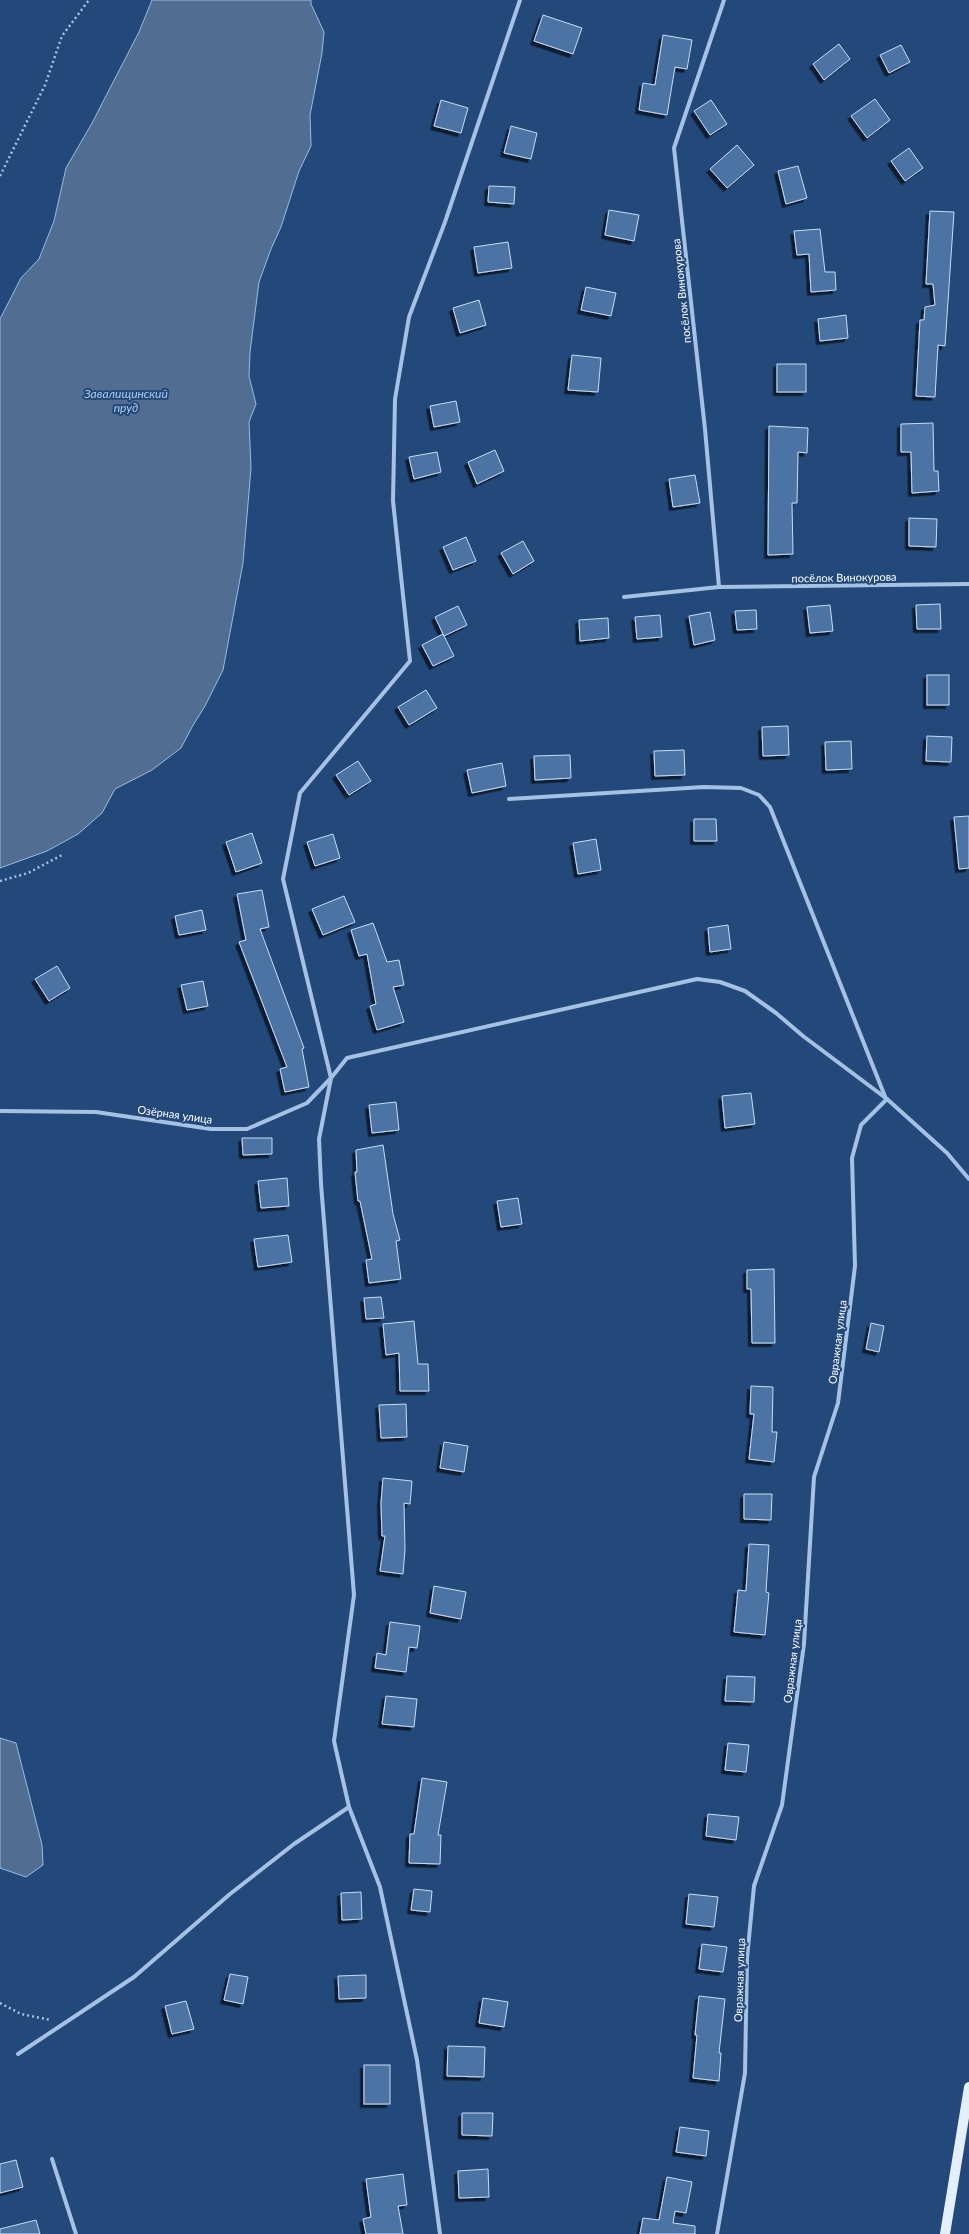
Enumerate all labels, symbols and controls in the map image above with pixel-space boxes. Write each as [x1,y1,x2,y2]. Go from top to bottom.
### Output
street label: посёлок Винокурова [669,238,693,344]
water label: Завалищинский пруд [83,386,168,415]
street label: посёлок Винокурова [791,570,897,584]
street label: Озёрная улица [137,1102,213,1126]
street label: Овражная улица [825,1299,849,1385]
street label: Овражная улица [780,1618,804,1704]
street label: Овражная улица [731,1938,747,2022]

